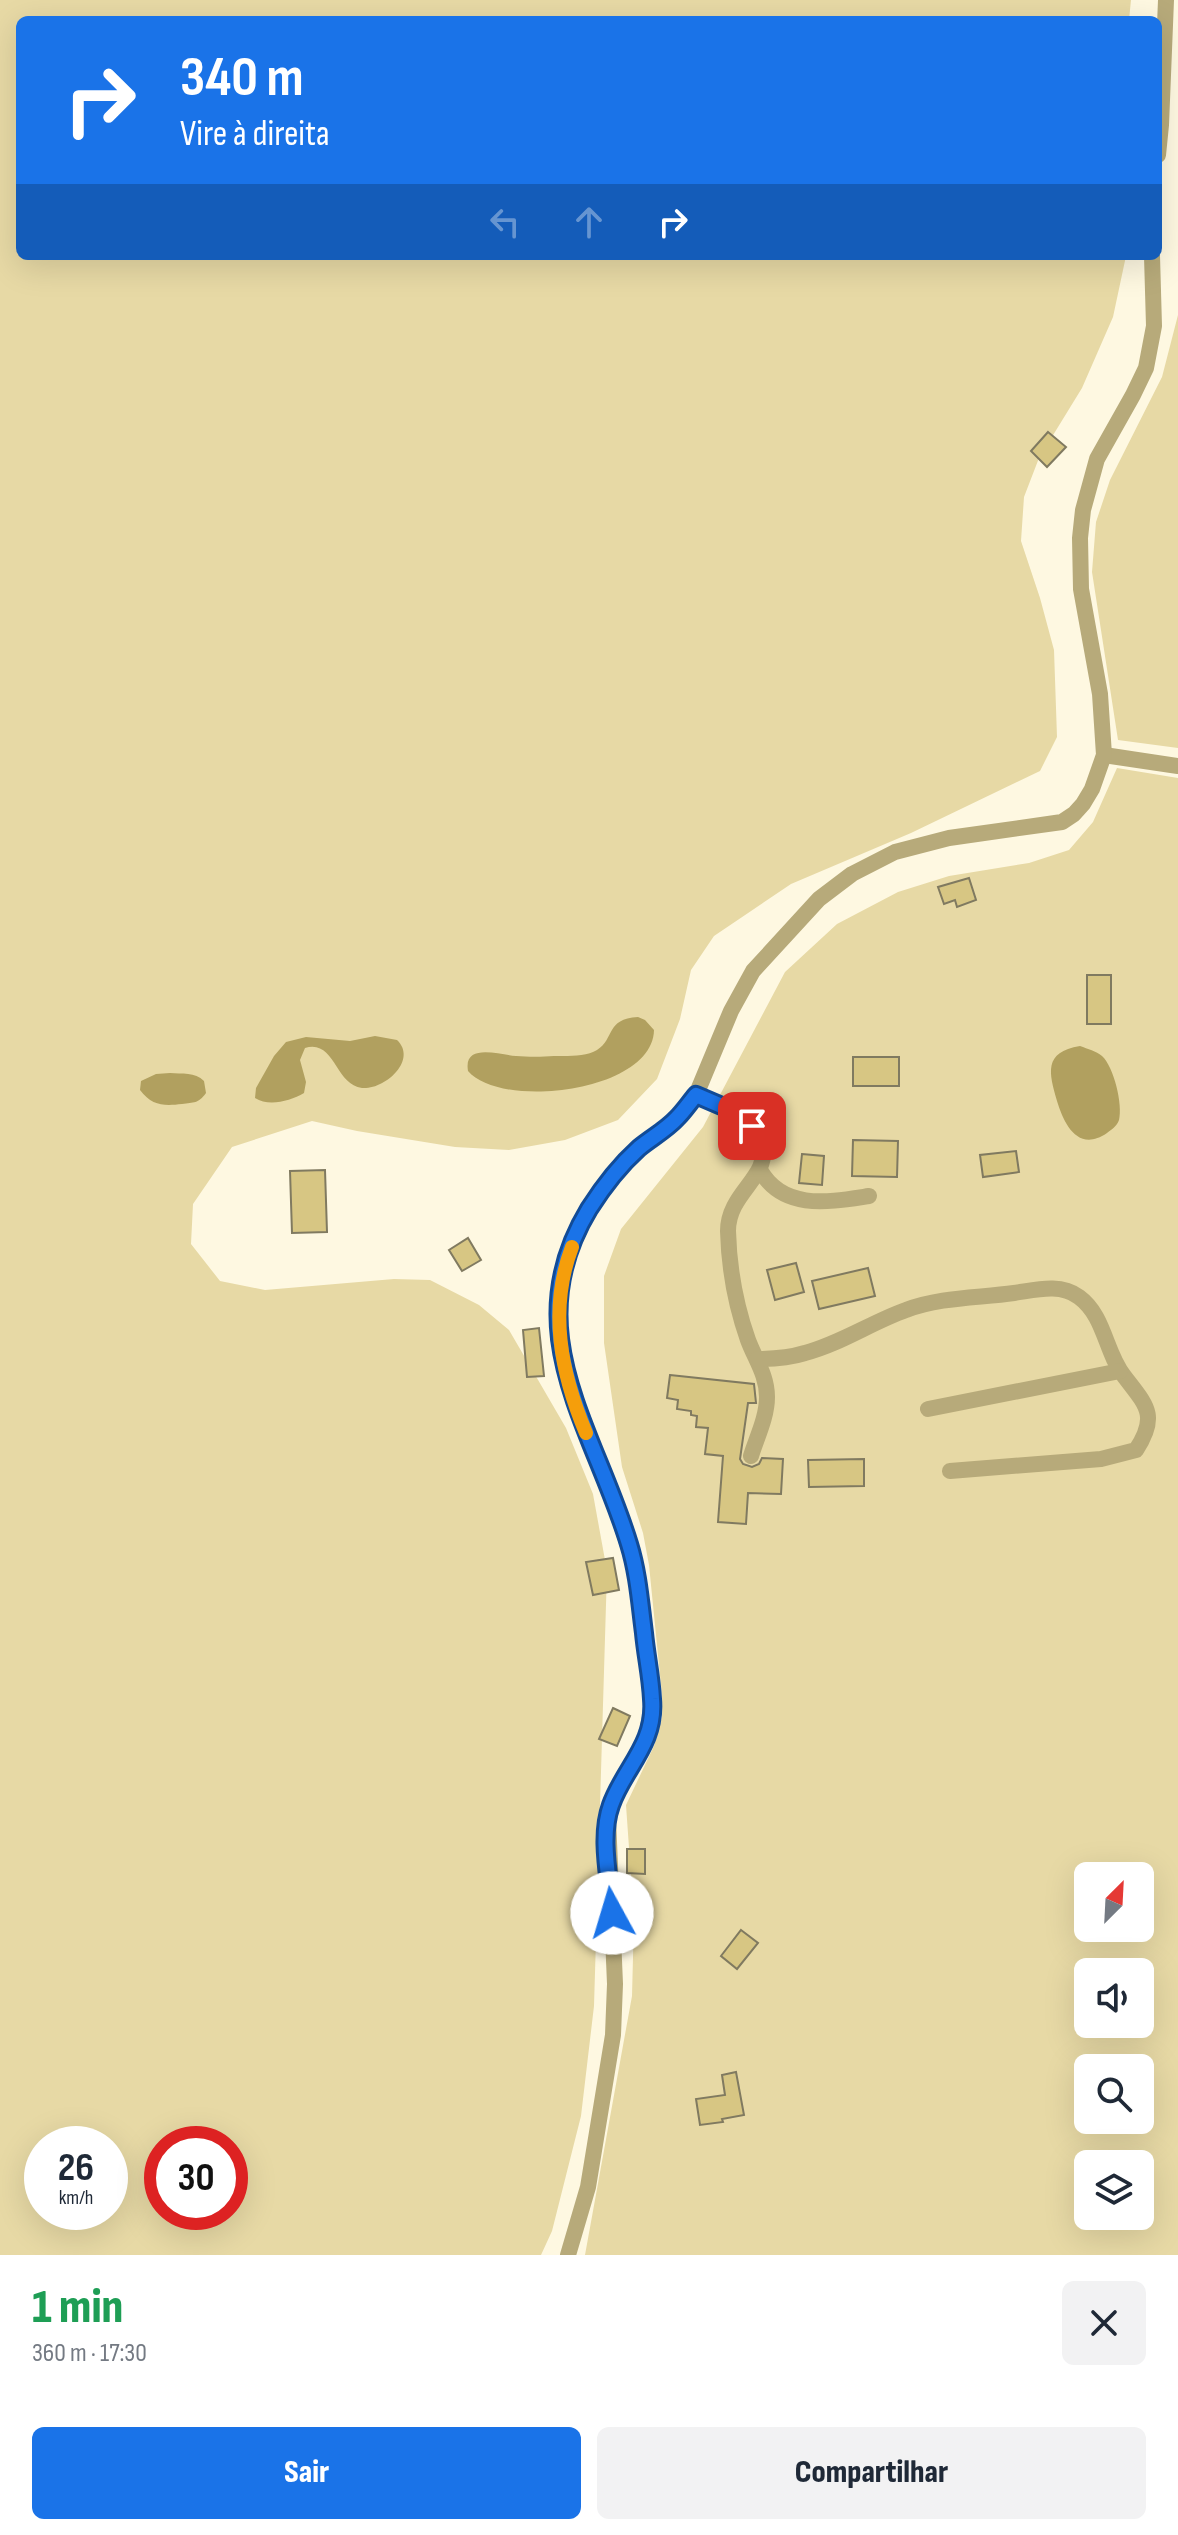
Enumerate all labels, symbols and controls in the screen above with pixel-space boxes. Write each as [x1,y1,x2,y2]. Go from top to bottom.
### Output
text: 340 m [180,45,304,112]
icon: right [48,48,152,152]
text: Vire à direita [180,113,330,156]
icon: left [483,200,527,244]
icon: ahead [567,200,611,244]
icon: right [651,200,695,244]
pin [718,1092,786,1160]
icon: arrive [730,1104,774,1148]
north arrow [1074,1862,1154,1942]
map controls [1074,1862,1154,2230]
position arrow [570,1871,654,1955]
button: sound [1074,1958,1154,2038]
button: search [1074,2054,1154,2134]
speed limit sign: 30 [144,2126,248,2230]
text: 26 [58,2144,94,2192]
button: layers [1074,2150,1154,2230]
text: km/h [59,2186,93,2210]
text: 1 min [32,2279,123,2336]
button: close [1062,2281,1146,2365]
text: 360 m · 17:30 [32,2338,147,2369]
button: Sair [32,2427,581,2519]
button: Compartilhar [597,2427,1146,2519]

